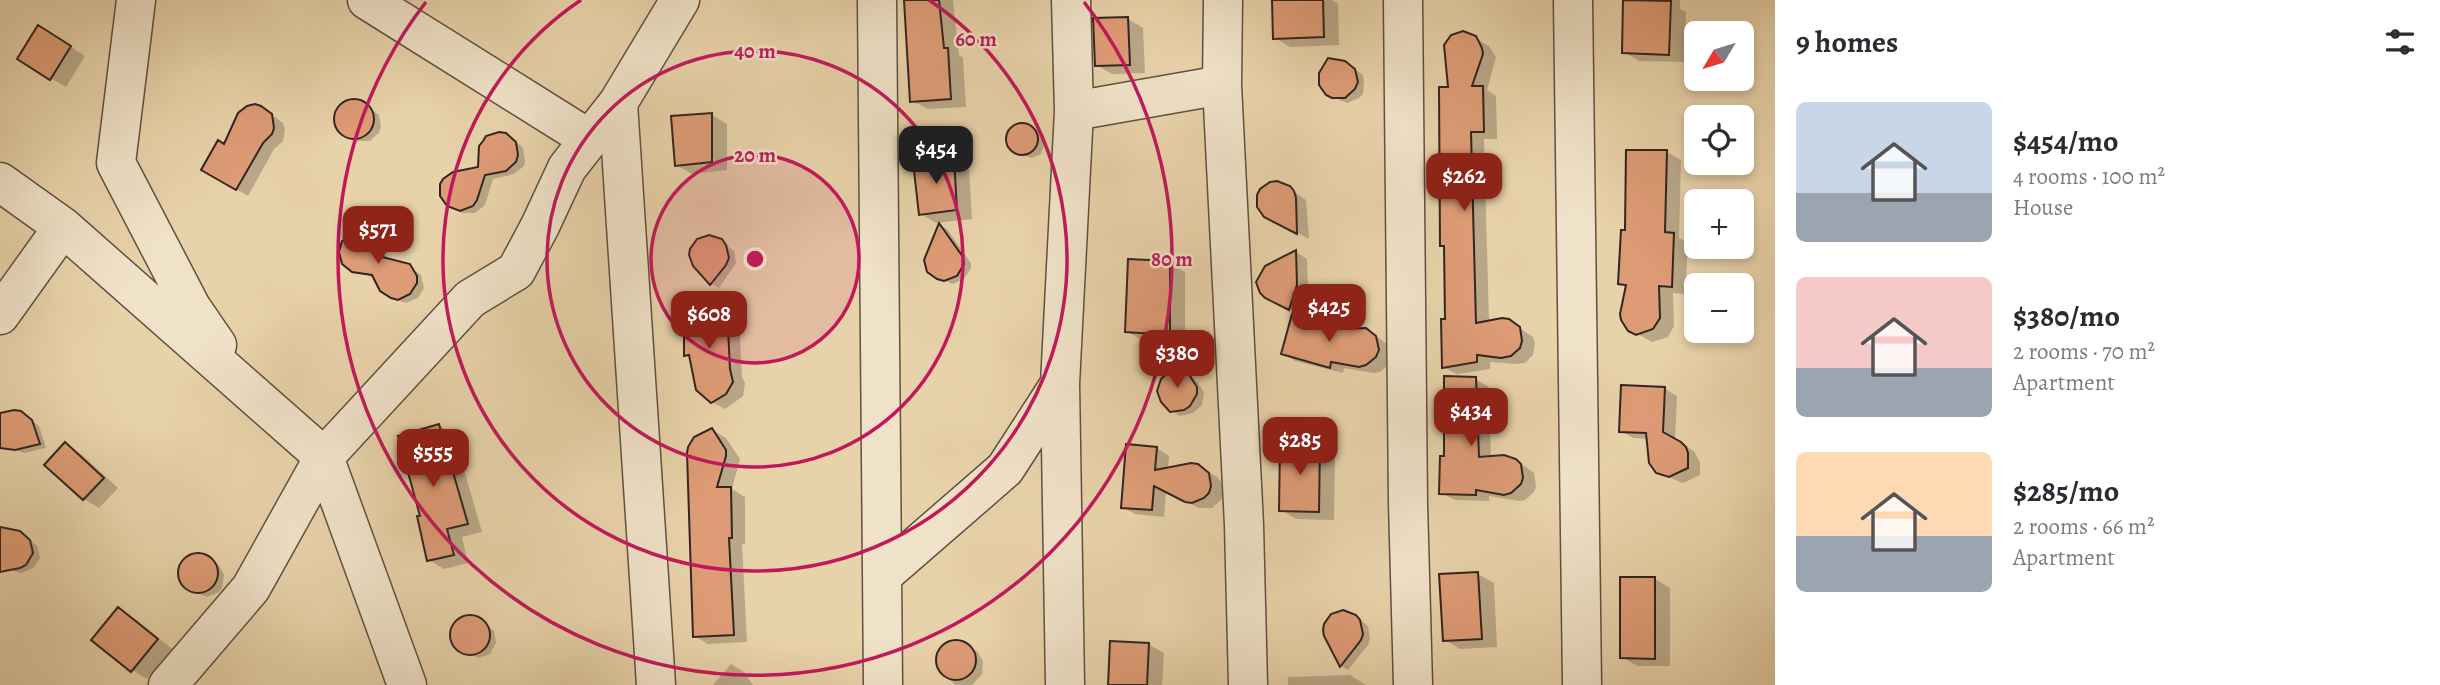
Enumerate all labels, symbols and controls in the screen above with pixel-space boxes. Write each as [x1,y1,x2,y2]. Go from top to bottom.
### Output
north arrow [1684,21,1754,91]
map controls [1684,21,1754,343]
text: 9 homes [1796,22,1898,62]
icon: filters [2381,23,2419,61]
text: 60 m [955,25,997,53]
text: 40 m [734,37,776,65]
button: locate [1684,105,1754,175]
text: $454/mo [2013,121,2118,161]
pin: $454 [895,127,977,186]
icon: home [1852,130,1936,214]
text: $454 [915,133,957,164]
text: 20 m [734,141,776,169]
pin: $262 [1423,154,1505,213]
text: $262 [1442,160,1486,191]
text: 4 rooms · 100 m² [2013,161,2165,192]
button: + [1684,189,1754,259]
text: House [2013,192,2073,223]
pin: $571 [337,206,419,266]
text: $571 [359,213,397,244]
text: 80 m [1151,245,1193,273]
centre of rings [743,247,767,271]
button: − [1684,273,1754,343]
pin: $425 [1288,284,1370,344]
text: $425 [1308,291,1350,322]
pin: $608 [668,292,750,351]
text: $380/mo [2013,296,2120,336]
text: $608 [687,298,731,329]
icon: home [1852,305,1936,389]
pin: $380 [1136,330,1218,390]
text: 2 rooms · 70 m² [2013,336,2155,367]
text: $380 [1155,337,1199,368]
text: Apartment [2013,367,2115,398]
pin: $434 [1430,388,1512,448]
text: $434 [1450,395,1492,426]
pin: $285 [1259,418,1341,477]
text: $285 [1279,424,1321,455]
pin: $555 [392,430,474,489]
text: $555 [413,436,453,467]
text: $285/mo [2013,471,2119,511]
icon: home [1852,480,1936,564]
text: 2 rooms · 66 m² [2013,511,2155,542]
text: Apartment [2013,542,2115,573]

